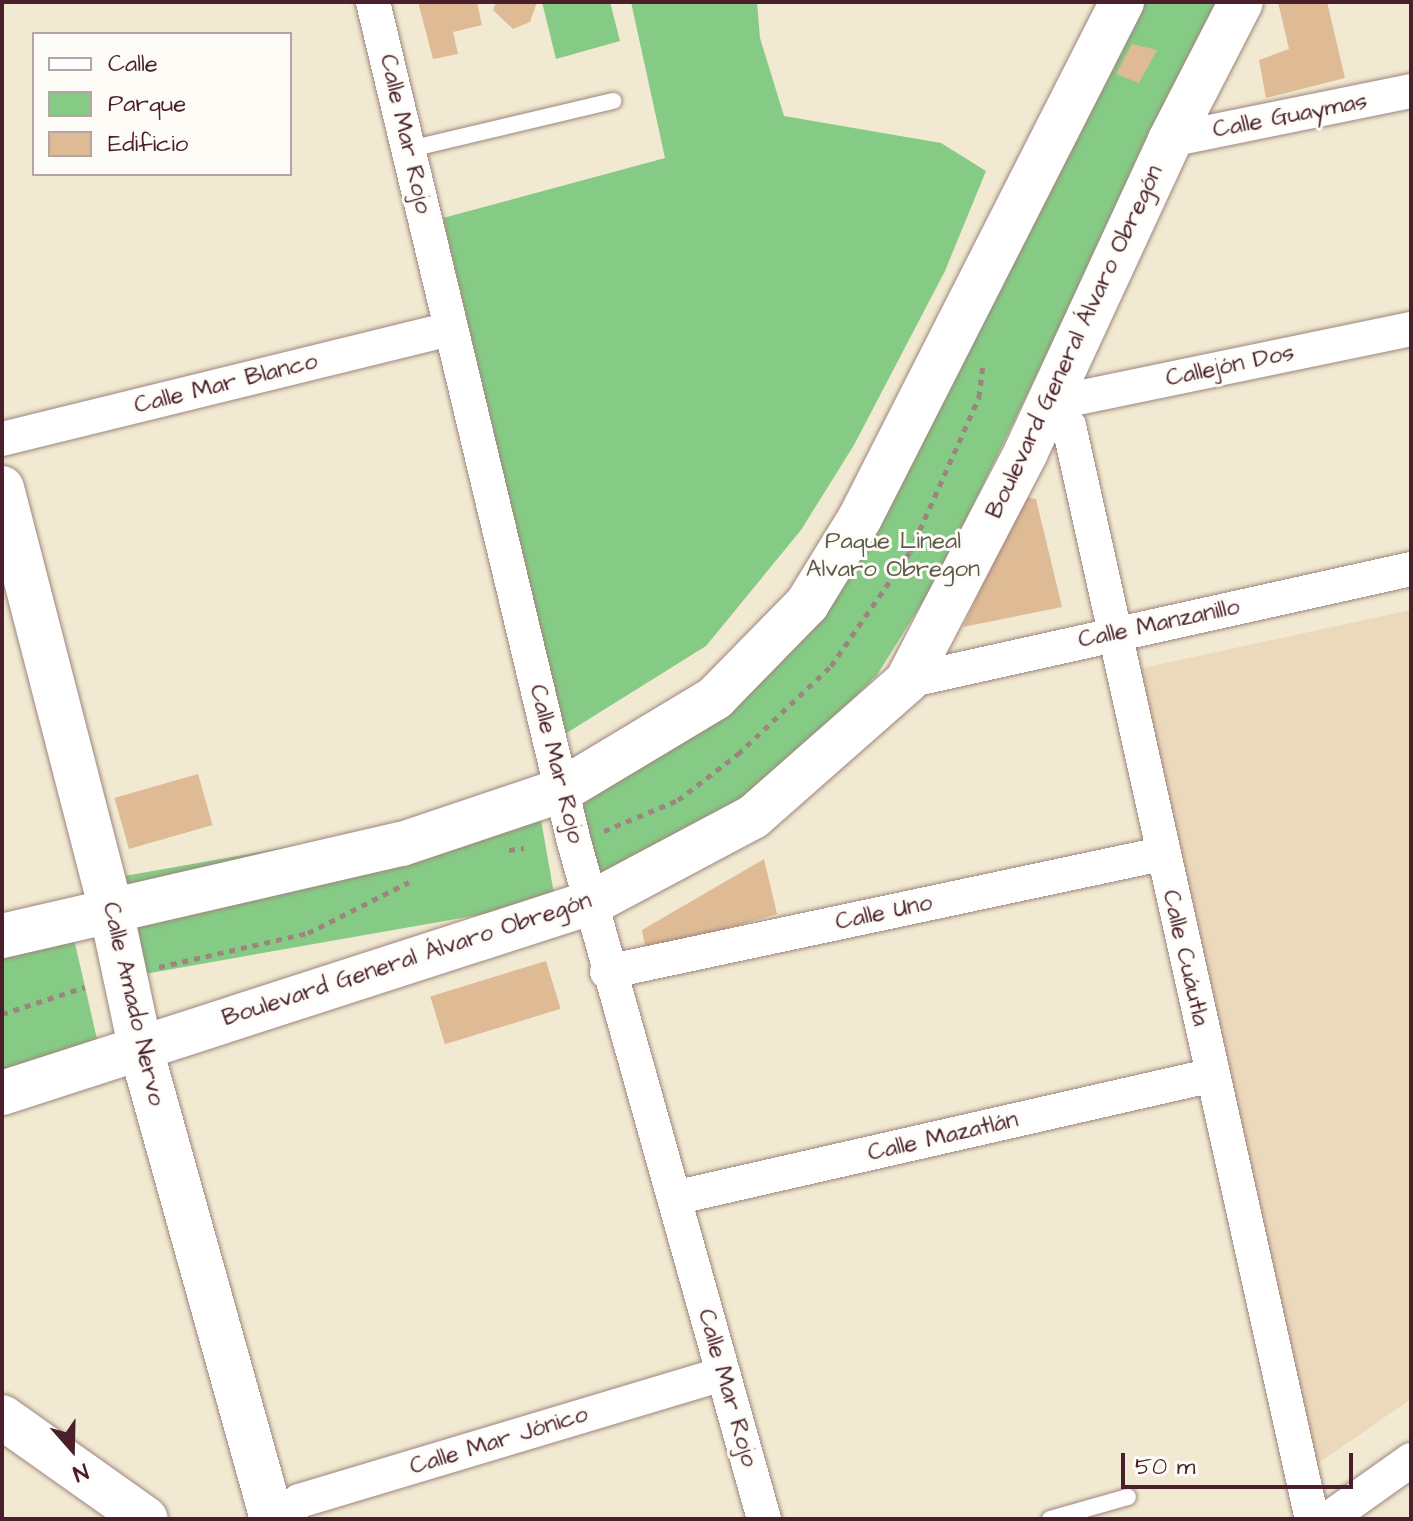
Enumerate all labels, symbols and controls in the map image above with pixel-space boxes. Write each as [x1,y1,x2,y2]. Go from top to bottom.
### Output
legend [32,32,292,176]
text: Calle [108,47,158,81]
street label: Calle Mar Rojo [373,52,437,216]
text: Parque [108,87,186,121]
street label: Calle Guaymas [1210,87,1370,145]
text: Edificio [108,127,188,161]
street label: Boulevard General Álvaro Obregón [980,161,1170,523]
street label: Callejón Dos [1163,338,1297,394]
street label: Calle Mar Blanco [131,347,321,421]
park label: Paque Lineal Alvaro Obregon [806,528,980,584]
street label: Calle Manzanillo [1076,593,1242,655]
street label: Calle Mar Rojo [522,682,590,846]
street label: Boulevard General Álvaro Obregón [219,887,595,1033]
street label: Calle Cuáutla [1155,887,1215,1029]
street label: Calle Uno [833,889,935,937]
street label: Calle Amado Nervo [96,899,170,1109]
street label: Calle Mazatlán [865,1106,1021,1168]
street label: Calle Mar Rojo [691,1306,763,1470]
street label: Calle Mar Jónico [406,1400,592,1482]
north arrow [32,1409,112,1489]
scale bar [1125,1437,1357,1487]
text: 50 m [1135,1450,1195,1484]
text: N [69,1455,92,1489]

